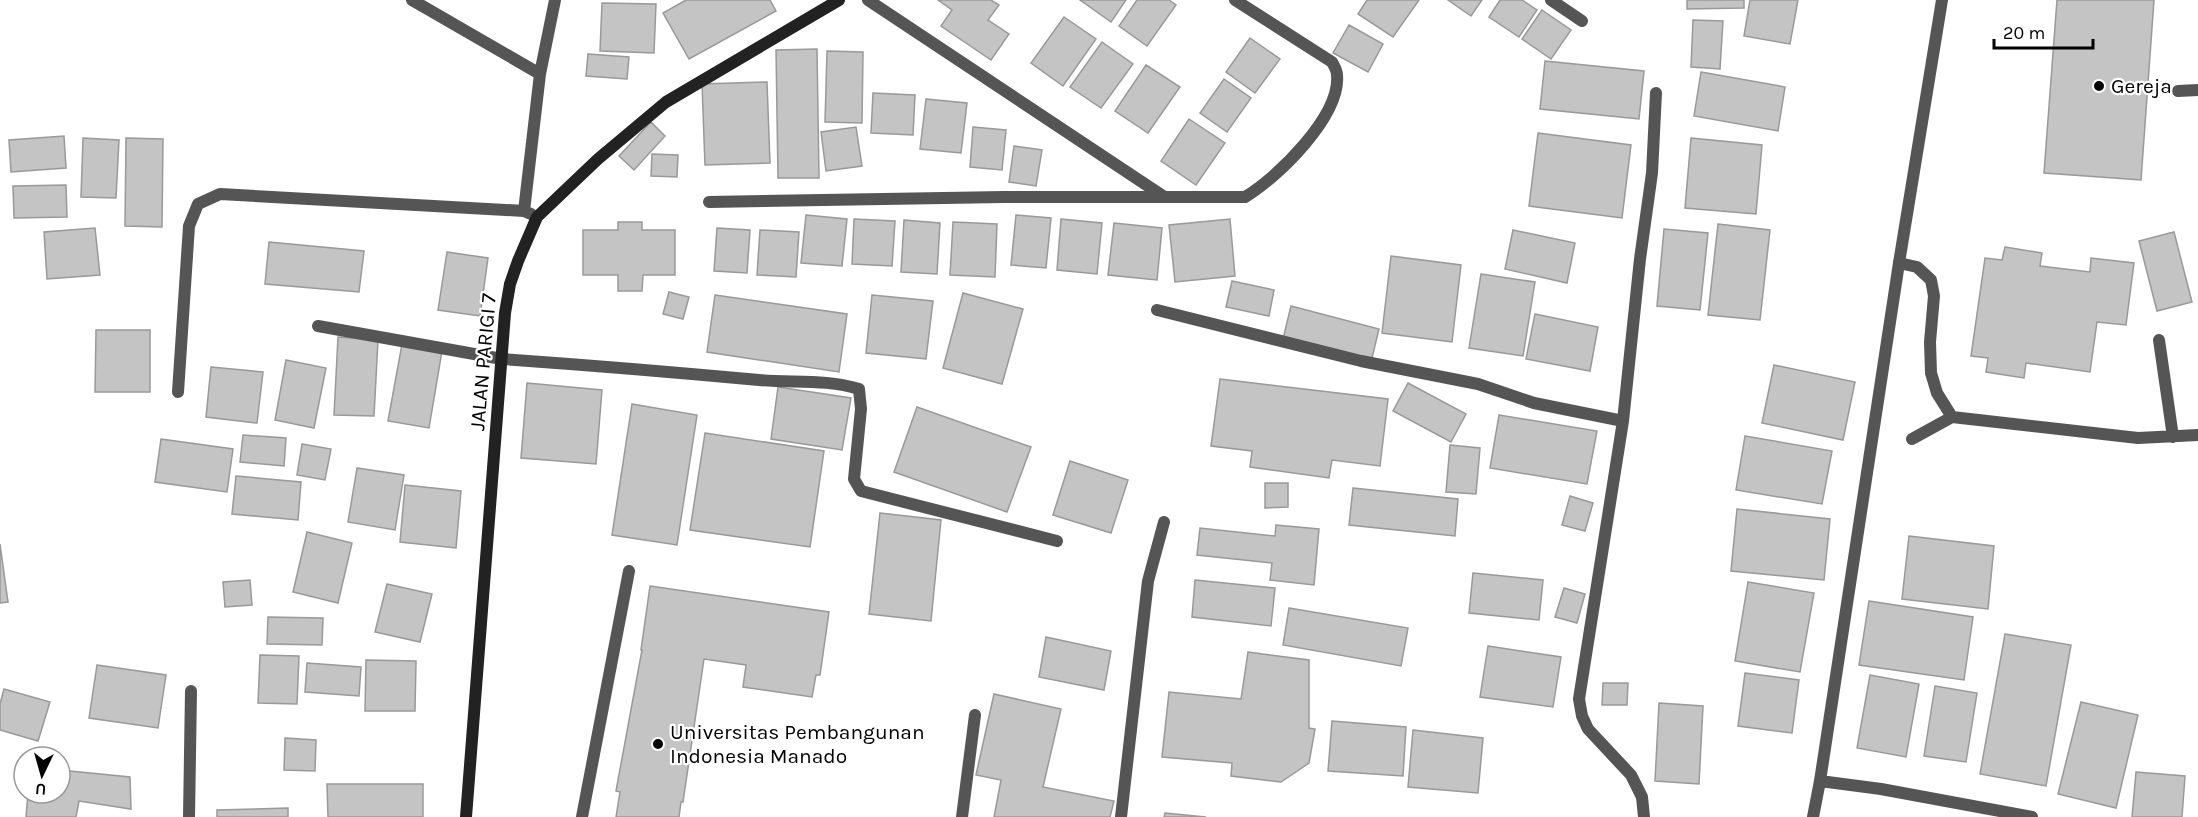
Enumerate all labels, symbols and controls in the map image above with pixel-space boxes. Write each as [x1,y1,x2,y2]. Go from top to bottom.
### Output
scale bar [1994,12,2093,50]
text: 20 m [2003,22,2045,44]
place label: Gereja [2111,74,2172,98]
marker: Gereja [2092,79,2106,93]
street label: JALAN PARIGI 7 [465,292,501,432]
place label: Universitas Pembangunan Indonesia Manado [670,720,925,768]
marker: Universitas Pembangunan Indonesia Manado [651,737,665,751]
north arrow [12,745,72,805]
text: U [34,779,47,799]

